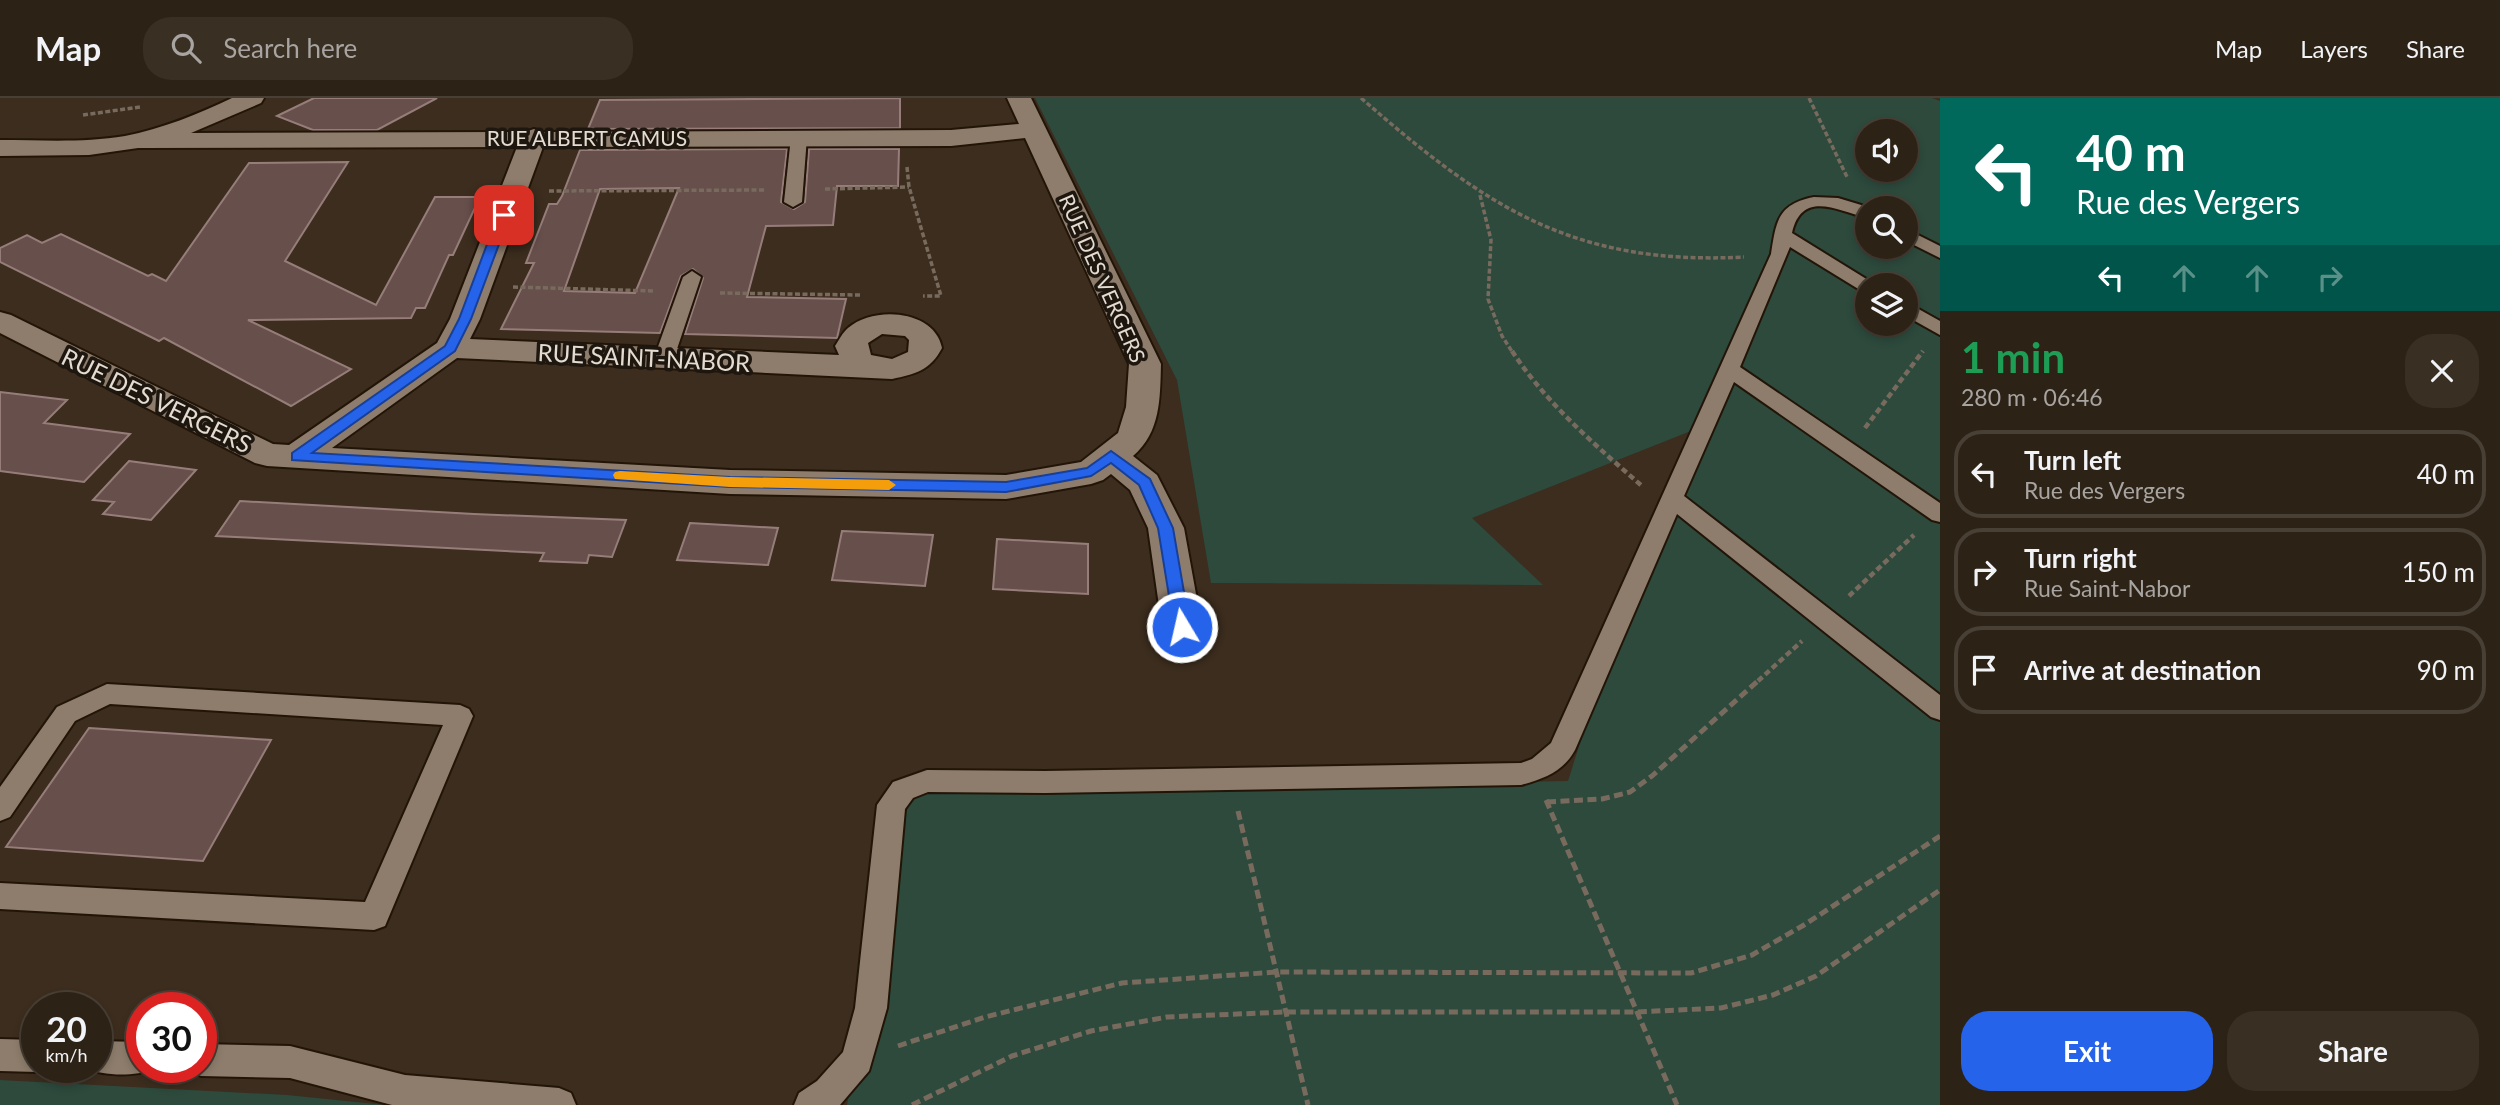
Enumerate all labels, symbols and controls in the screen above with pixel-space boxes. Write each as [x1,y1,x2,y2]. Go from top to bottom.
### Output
search box [143,17,633,80]
text: Map [35,28,101,68]
icon: search [167,29,205,67]
text: Search here [223,32,357,64]
text: Map [2215,34,2262,63]
text: Layers [2300,34,2368,63]
text: Share [2406,34,2465,63]
map controls [1855,119,1918,336]
button: sound [1855,119,1918,182]
text: 40 m [2076,123,2186,181]
street label: RUE ALBERT CAMUS [487,125,687,150]
icon: left [1961,126,2052,217]
text: Rue des Vergers [2076,182,2300,221]
pin [474,185,534,245]
street label: RUE DES VERGERS [1055,190,1151,366]
icon: arrive [485,196,523,234]
button: search [1855,196,1918,259]
icon: left [2092,259,2130,297]
icon: ahead [2165,259,2203,297]
icon: ahead [2238,259,2276,297]
icon: right [2311,259,2349,297]
button: layers [1855,273,1918,336]
text: 1 min [1961,332,2065,382]
button: close [2405,334,2479,408]
street label: RUE SAINT-NABOR [537,337,751,377]
street label: RUE DES VERGERS [57,342,257,458]
text: 280 m · 06:46 [1961,383,2103,411]
text: Turn left [2024,444,2121,476]
icon: left [1965,455,2003,493]
text: 40 m [2417,458,2475,490]
text: Rue des Vergers [2024,476,2185,504]
text: Turn right [2024,542,2137,574]
icon: right [1965,553,2003,591]
text: 150 m [2402,556,2475,588]
text: Rue Saint-Nabor [2024,574,2190,602]
position arrow [1145,590,1219,664]
icon: arrive [1965,651,2003,689]
text: Arrive at destination [2024,654,2261,686]
text: 90 m [2417,654,2475,686]
speed limit sign: 30 [126,992,217,1083]
text: 20 [46,1007,87,1049]
button: Exit [1961,1011,2213,1091]
button: Share [2227,1011,2479,1091]
text: km/h [45,1044,88,1066]

